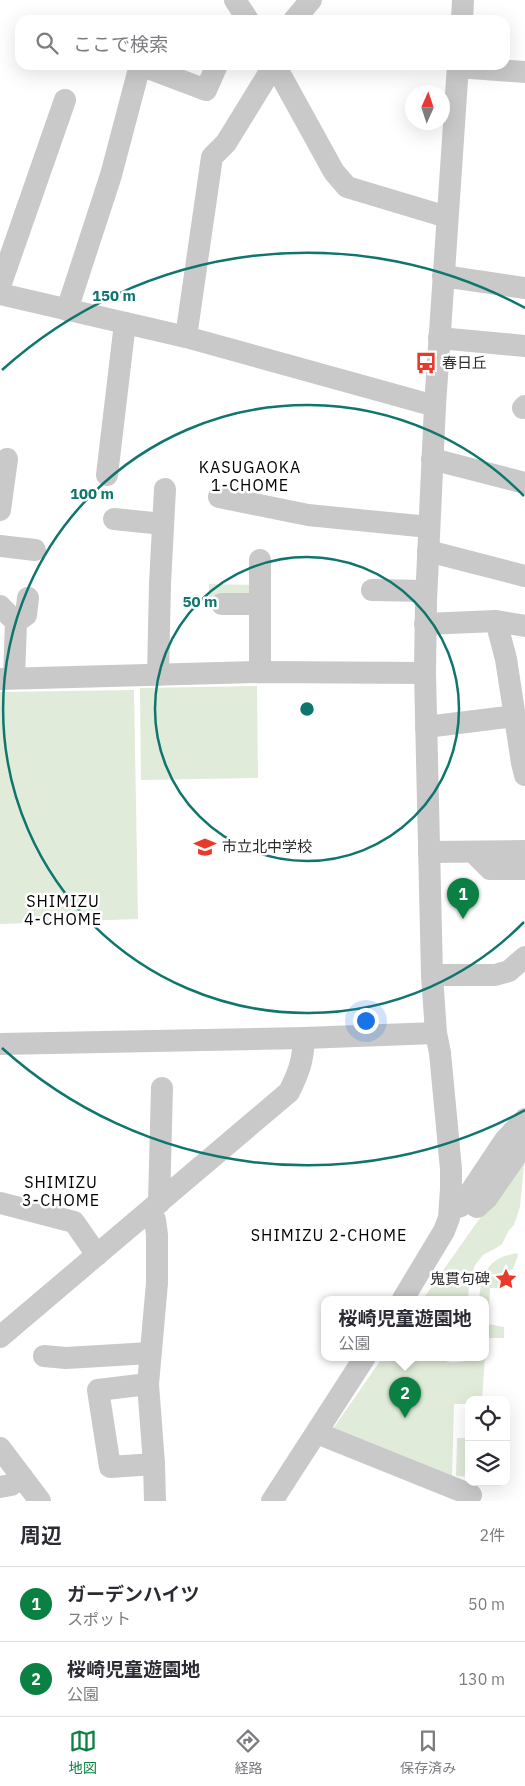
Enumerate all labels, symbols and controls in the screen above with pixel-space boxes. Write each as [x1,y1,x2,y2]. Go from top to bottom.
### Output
search box [15,15,510,70]
icon: search [33,29,61,57]
text: ここで検索 [73,32,168,56]
north arrow [405,85,450,130]
text: 150 m [92,286,136,305]
bus stop icon: 春日丘 [413,350,439,376]
place label: 春日丘 [442,353,487,372]
district label: KASUGAOKA 1-CHOME [199,457,301,495]
text: 100 m [70,484,114,503]
text: 50 m [183,592,217,611]
centre of rings [298,700,316,718]
school or university icon: 市立北中学校 [192,834,218,860]
place label: 市立北中学校 [222,837,312,856]
pin: 1 [447,878,479,919]
district label: SHIMIZU 4-CHOME [24,891,102,929]
your location [353,1008,379,1034]
district label: SHIMIZU 3-CHOME [22,1172,100,1210]
district label: SHIMIZU 2-CHOME [251,1225,407,1245]
place icon: 鬼貫句碑 [493,1266,519,1292]
place label: 鬼貫句碑 [430,1269,490,1288]
popup [321,1296,489,1361]
text: 桜崎児童遊園地 [338,1306,472,1330]
text: 公園 [338,1333,371,1353]
pin: 2 [389,1377,421,1418]
map controls [465,1396,510,1486]
button: locate [465,1396,510,1441]
button: layers [465,1441,510,1486]
text: 周辺 [20,1521,62,1549]
text: 2件 [479,1525,505,1545]
text: ガーデンハイツ [67,1582,200,1606]
text: 1 [31,1594,41,1614]
text: 50 m [468,1594,505,1614]
text: スポット [67,1609,131,1629]
text: 桜崎児童遊園地 [67,1657,200,1681]
text: 2 [31,1669,41,1689]
text: 130 m [458,1669,505,1689]
text: 公園 [67,1684,99,1704]
tab: 地図 [69,1727,97,1777]
tab: 経路 [234,1727,262,1777]
tab: 保存済み [400,1727,456,1777]

